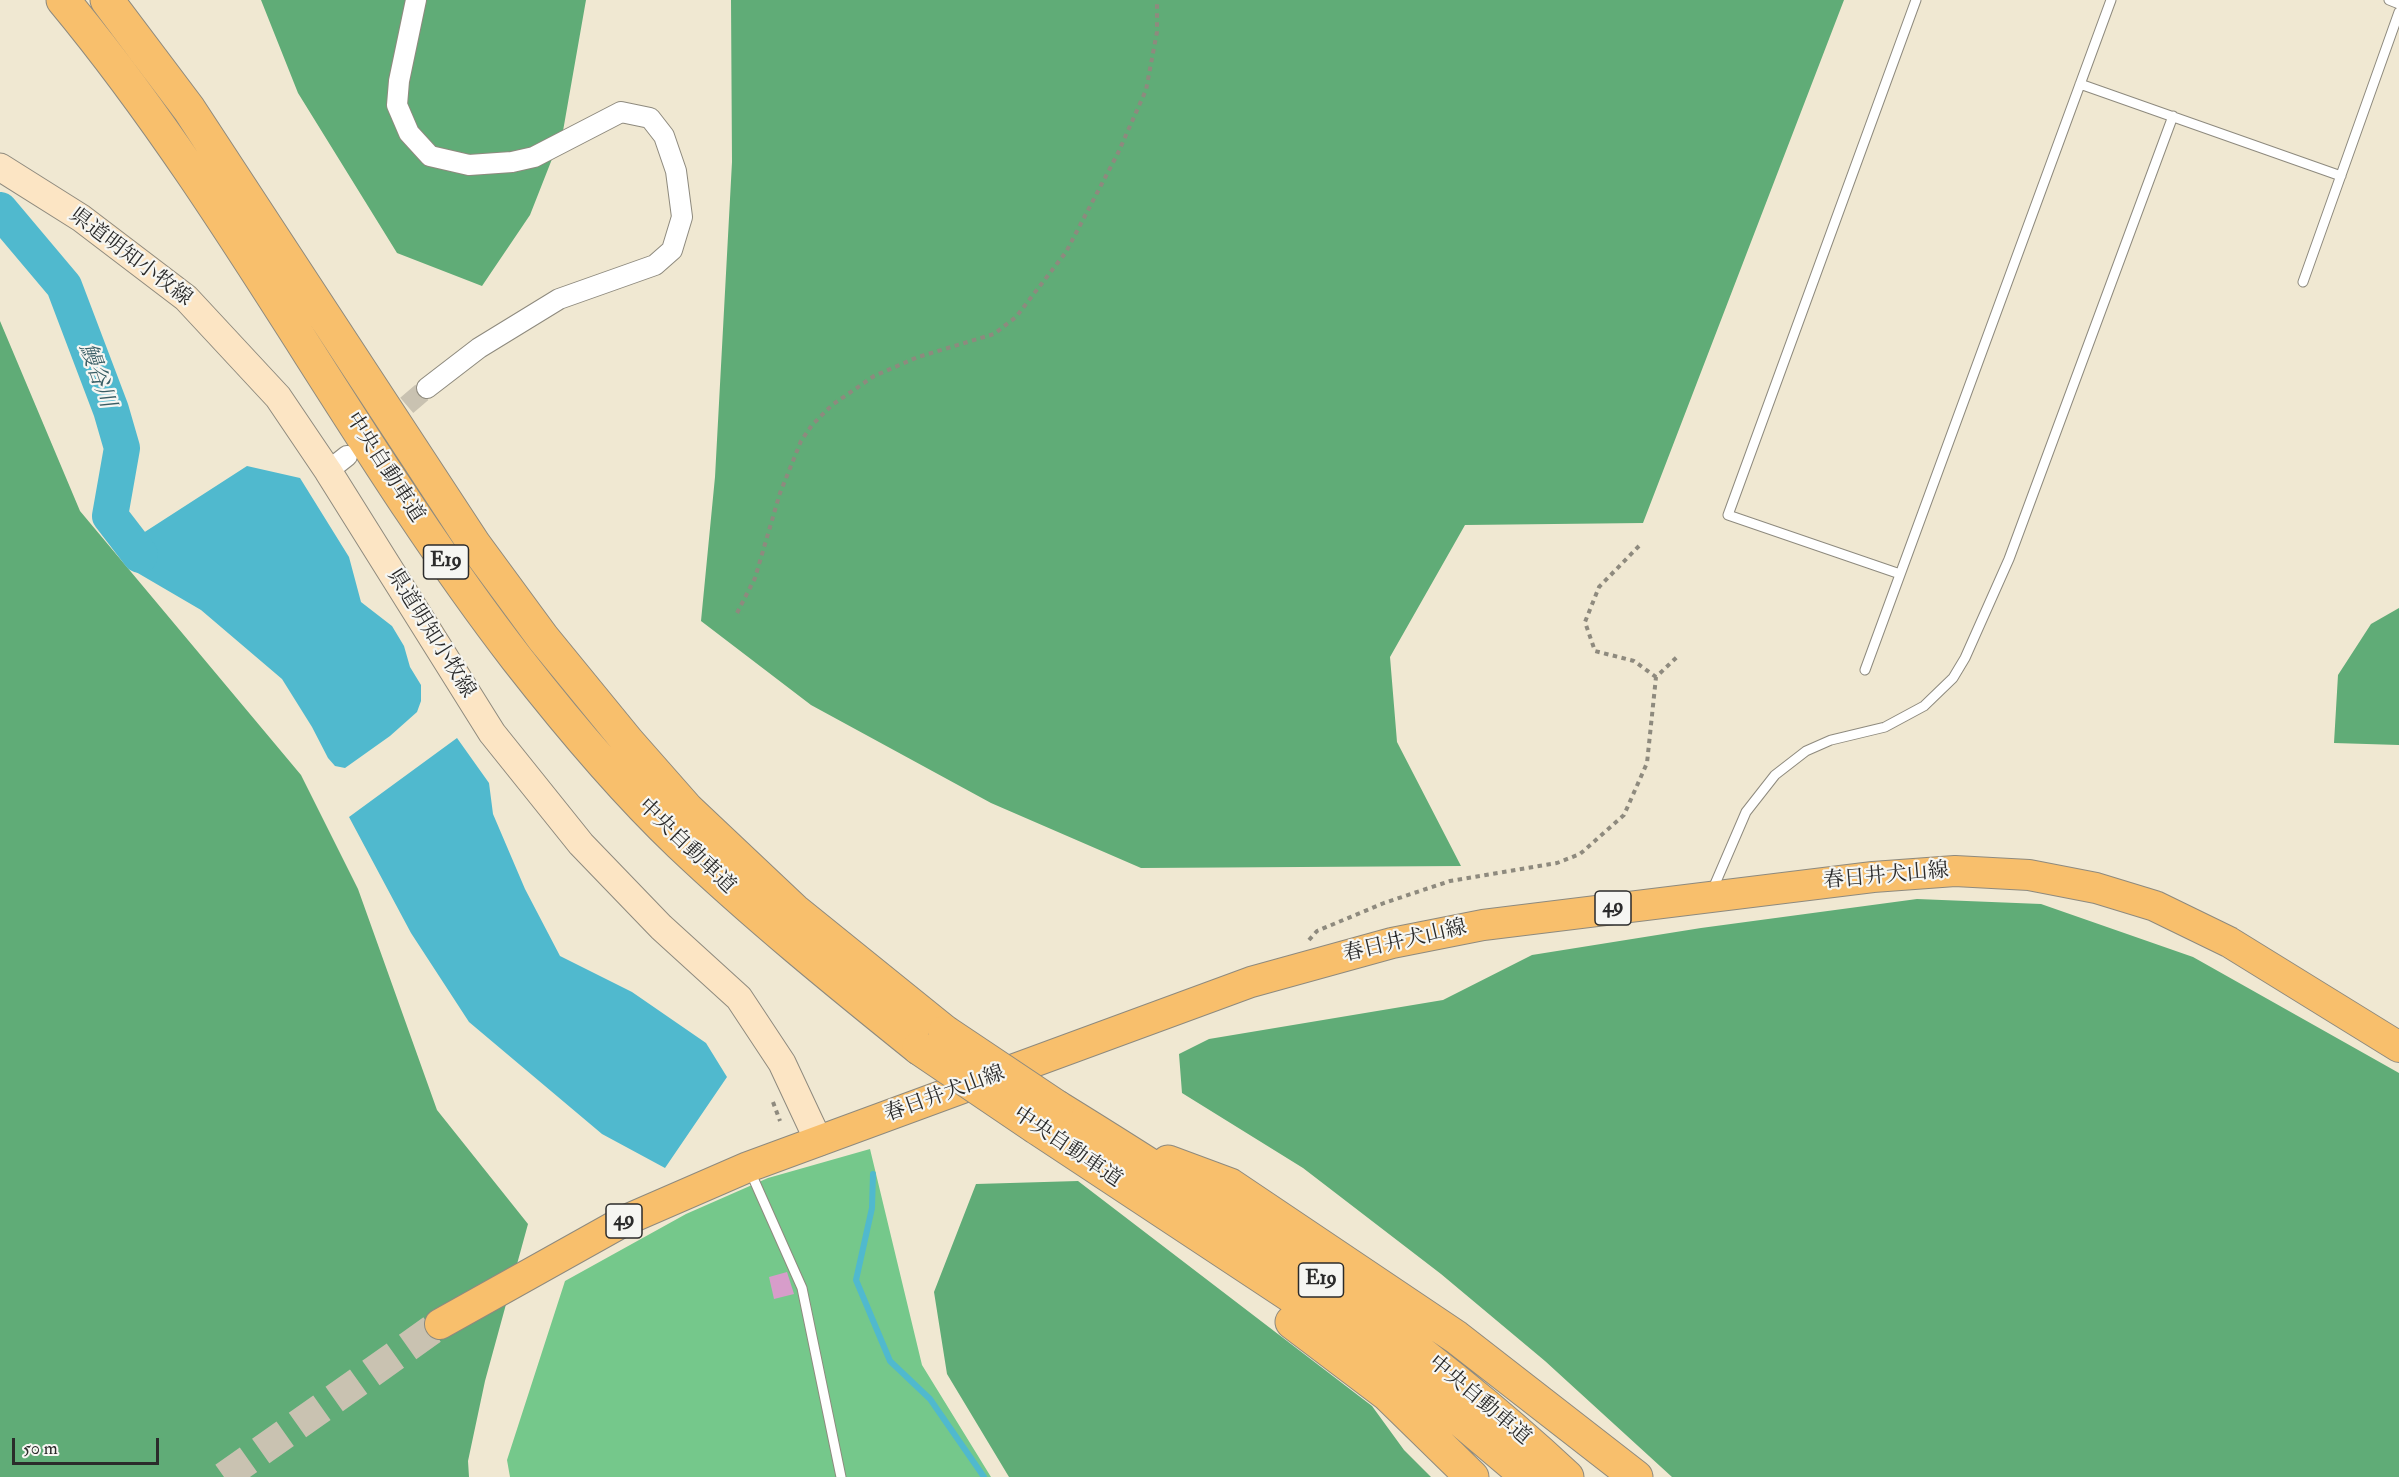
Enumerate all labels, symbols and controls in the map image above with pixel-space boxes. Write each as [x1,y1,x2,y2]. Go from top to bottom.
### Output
street label: 県道明知小牧線 [64,204,196,312]
water label: 鰻谷川 [72,340,120,412]
street label: 中央自動車道 [339,408,429,528]
road number: E19 [424,545,468,579]
street label: 県道明知小牧線 [380,565,480,703]
street label: 中央自動車道 [632,794,740,900]
street label: 春日井犬山線 [1822,859,1950,895]
road number: 49 [1595,891,1631,925]
street label: 春日井犬山線 [1341,916,1469,968]
street label: 春日井犬山線 [881,1062,1009,1128]
street label: 中央自動車道 [1008,1102,1126,1194]
road number: 49 [606,1204,642,1238]
road number: E19 [1298,1263,1344,1297]
street label: 中央自動車道 [1423,1351,1535,1451]
scale bar [15,1426,162,1464]
text: 50 m [23,1437,58,1460]

